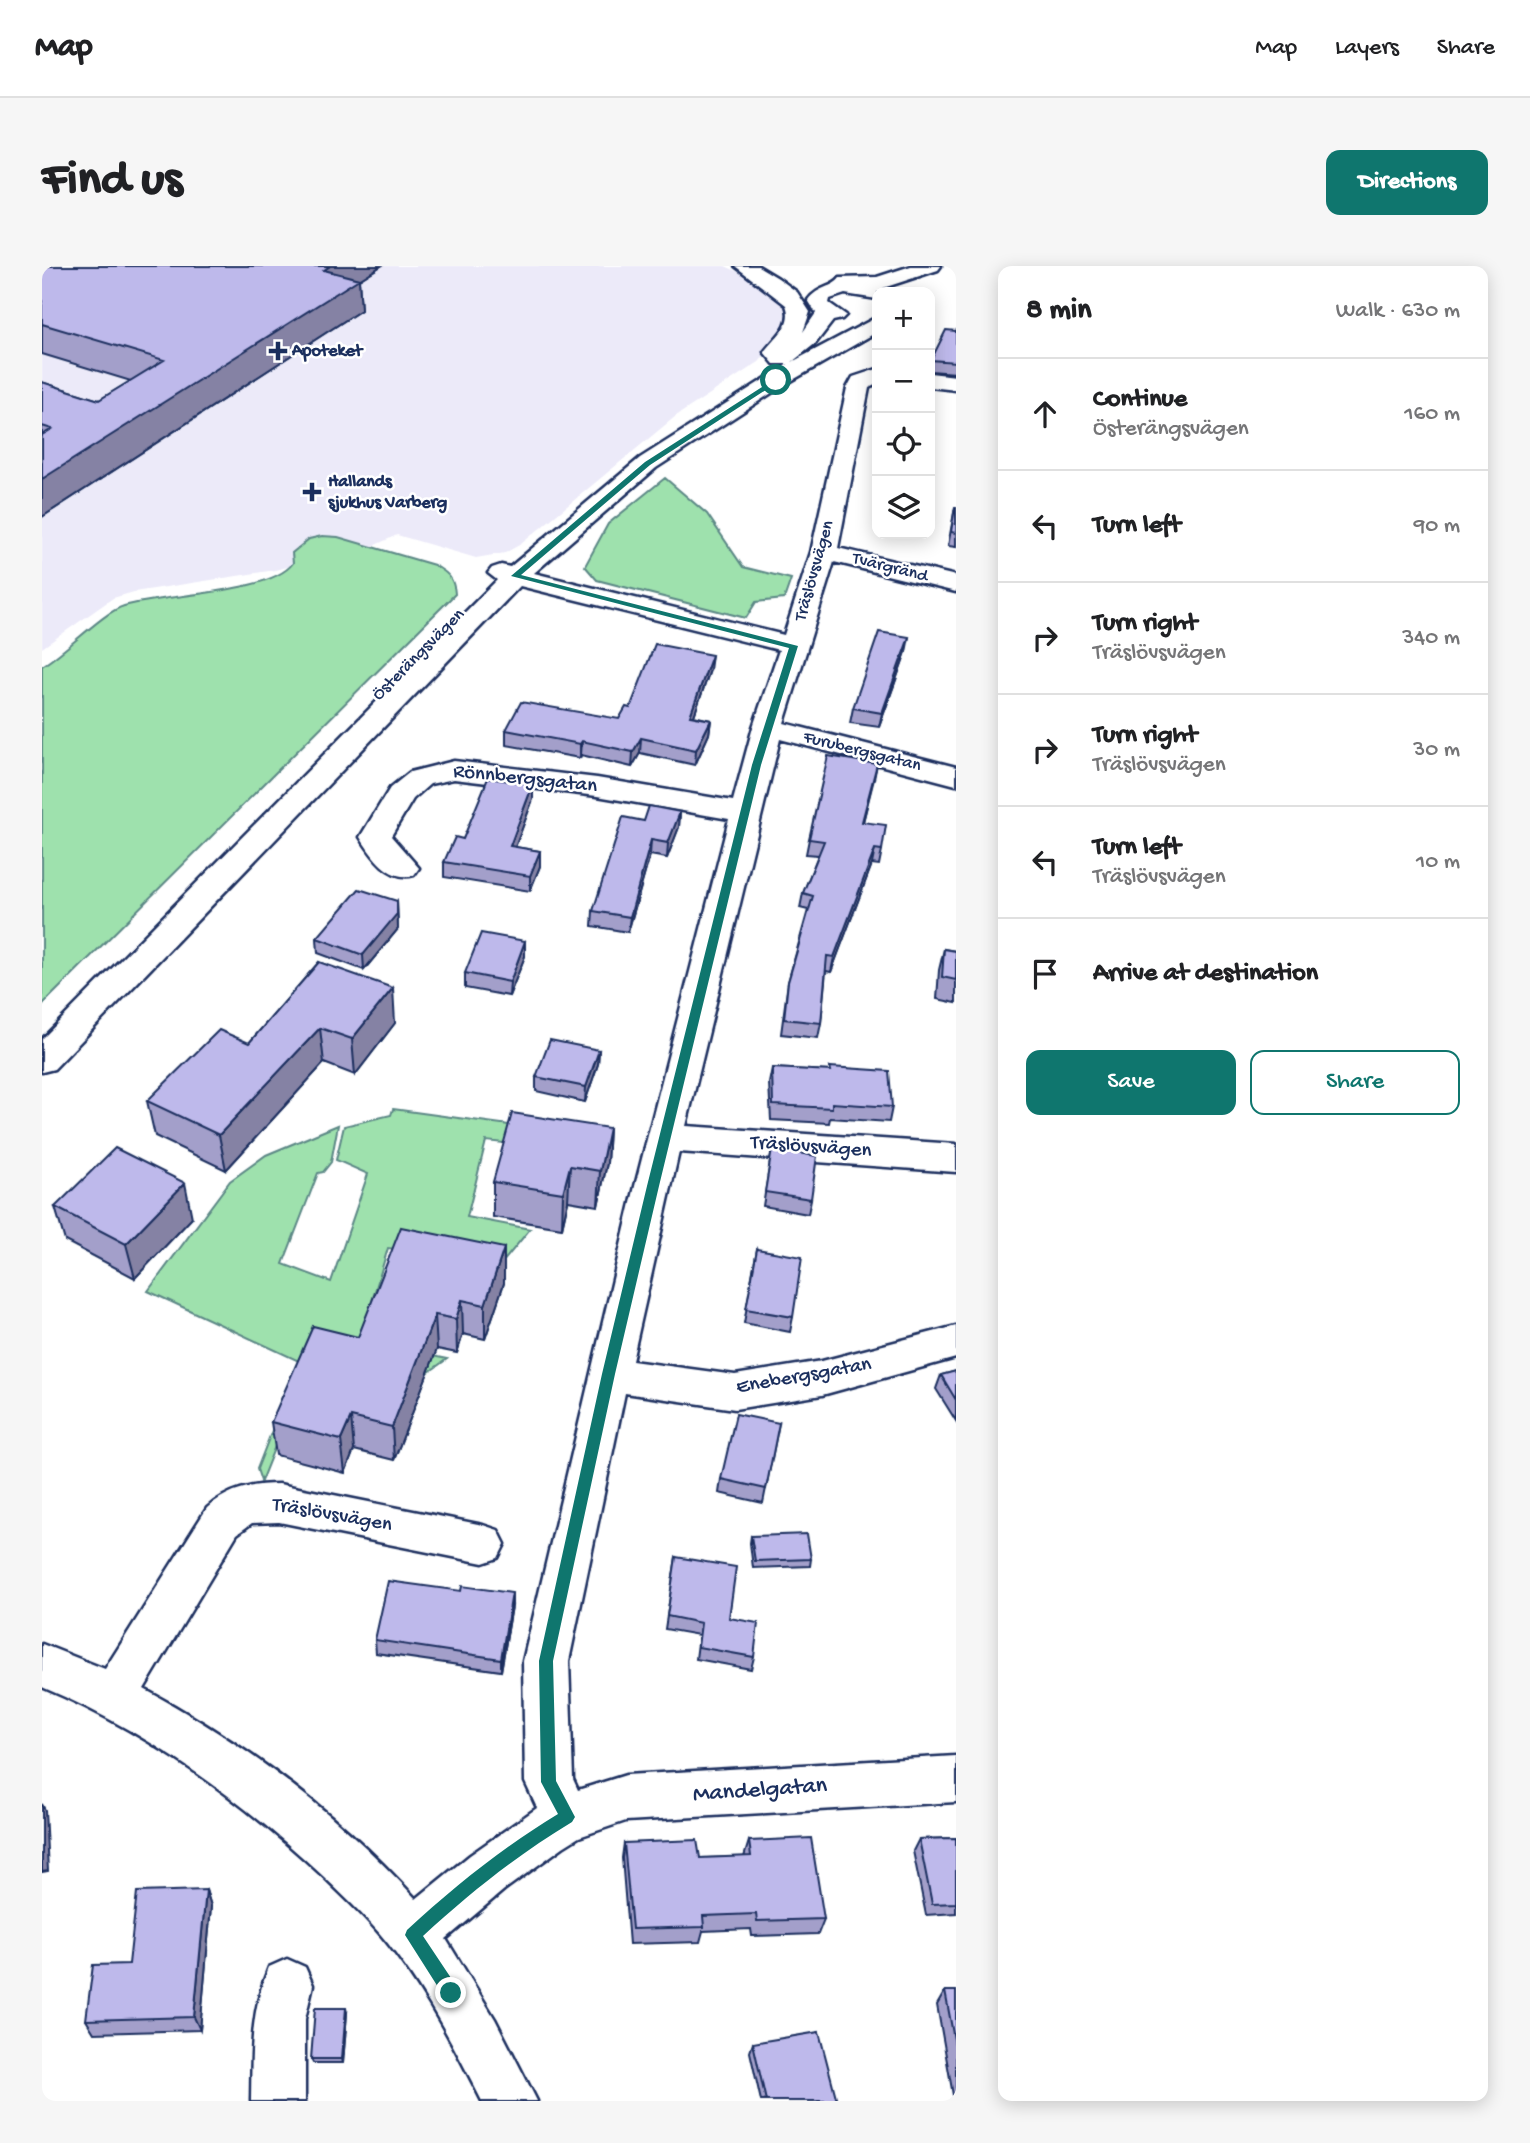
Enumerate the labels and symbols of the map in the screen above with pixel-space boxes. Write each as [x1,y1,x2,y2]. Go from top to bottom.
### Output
place label: Apoteket [291,341,364,362]
marker: Apoteket [270,343,286,359]
route start [760,364,791,395]
place label: Hallands sjukhus Varberg [328,472,447,514]
marker: Hallands sjukhus Varberg [302,482,322,502]
street label: Träslövsvägen [790,518,840,625]
street label: Tvärgränd [849,548,931,588]
street label: Österängsvägen [368,604,470,706]
street label: Furubergsgatan [800,727,924,777]
street label: Rönnbergsgatan [452,760,598,800]
street label: Träslövsvägen [749,1131,872,1165]
street label: Enebergsgatan [734,1353,874,1401]
street label: Träslövsvägen [269,1493,394,1539]
street label: Mandelgatan [692,1772,829,1810]
route end [435,1977,466,2008]

